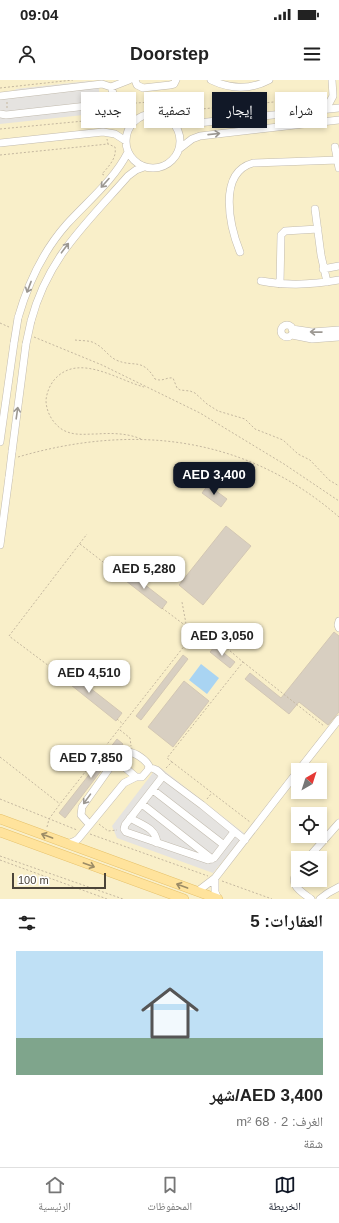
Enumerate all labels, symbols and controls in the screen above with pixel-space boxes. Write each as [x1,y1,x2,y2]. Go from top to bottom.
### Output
text: 09:04 [20,6,58,23]
icon: person [16,43,38,65]
icon: menu [301,43,323,65]
text: Doorstep [130,44,209,64]
chip: جديد [81,92,136,128]
chip: تصفية [144,92,204,128]
chip: إيجار [212,92,267,128]
chip: شراء [275,92,327,128]
one-way arrow [207,130,220,138]
one-way arrow [101,178,110,188]
one-way arrow [61,243,69,254]
one-way arrow [24,280,32,292]
one-way arrow [310,328,323,336]
one-way arrow [13,407,21,420]
pin: AED 3,400 [168,462,260,496]
text: AED 3,400 [182,467,246,482]
pin: AED 5,280 [98,556,190,590]
text: AED 5,280 [112,561,176,576]
pin: AED 3,050 [176,623,268,657]
text: AED 3,050 [190,628,254,643]
pin: AED 4,510 [43,660,135,694]
text: AED 4,510 [57,665,121,680]
pin: AED 7,850 [45,745,137,779]
text: AED 7,850 [59,750,123,765]
north arrow [291,763,327,799]
map controls [291,763,327,887]
one-way arrow [83,793,91,804]
button: locate [291,807,327,843]
one-way arrow [41,832,53,840]
button: layers [291,851,327,887]
one-way arrow [83,861,95,869]
scale bar [12,871,106,890]
text: 100 m [18,874,49,886]
one-way arrow [176,881,188,889]
icon: filters [16,912,38,934]
text: العقارات: 5 [250,912,323,931]
icon: home [134,977,206,1049]
text: AED 3,400/شهر [210,1086,323,1105]
text: الغرف: 2 · 68 m² [236,1114,323,1129]
text: شقة [304,1136,323,1151]
tab: الرئيسية [38,1174,71,1217]
tab: المحفوظات [147,1174,192,1217]
tab: الخريطة [268,1174,301,1217]

